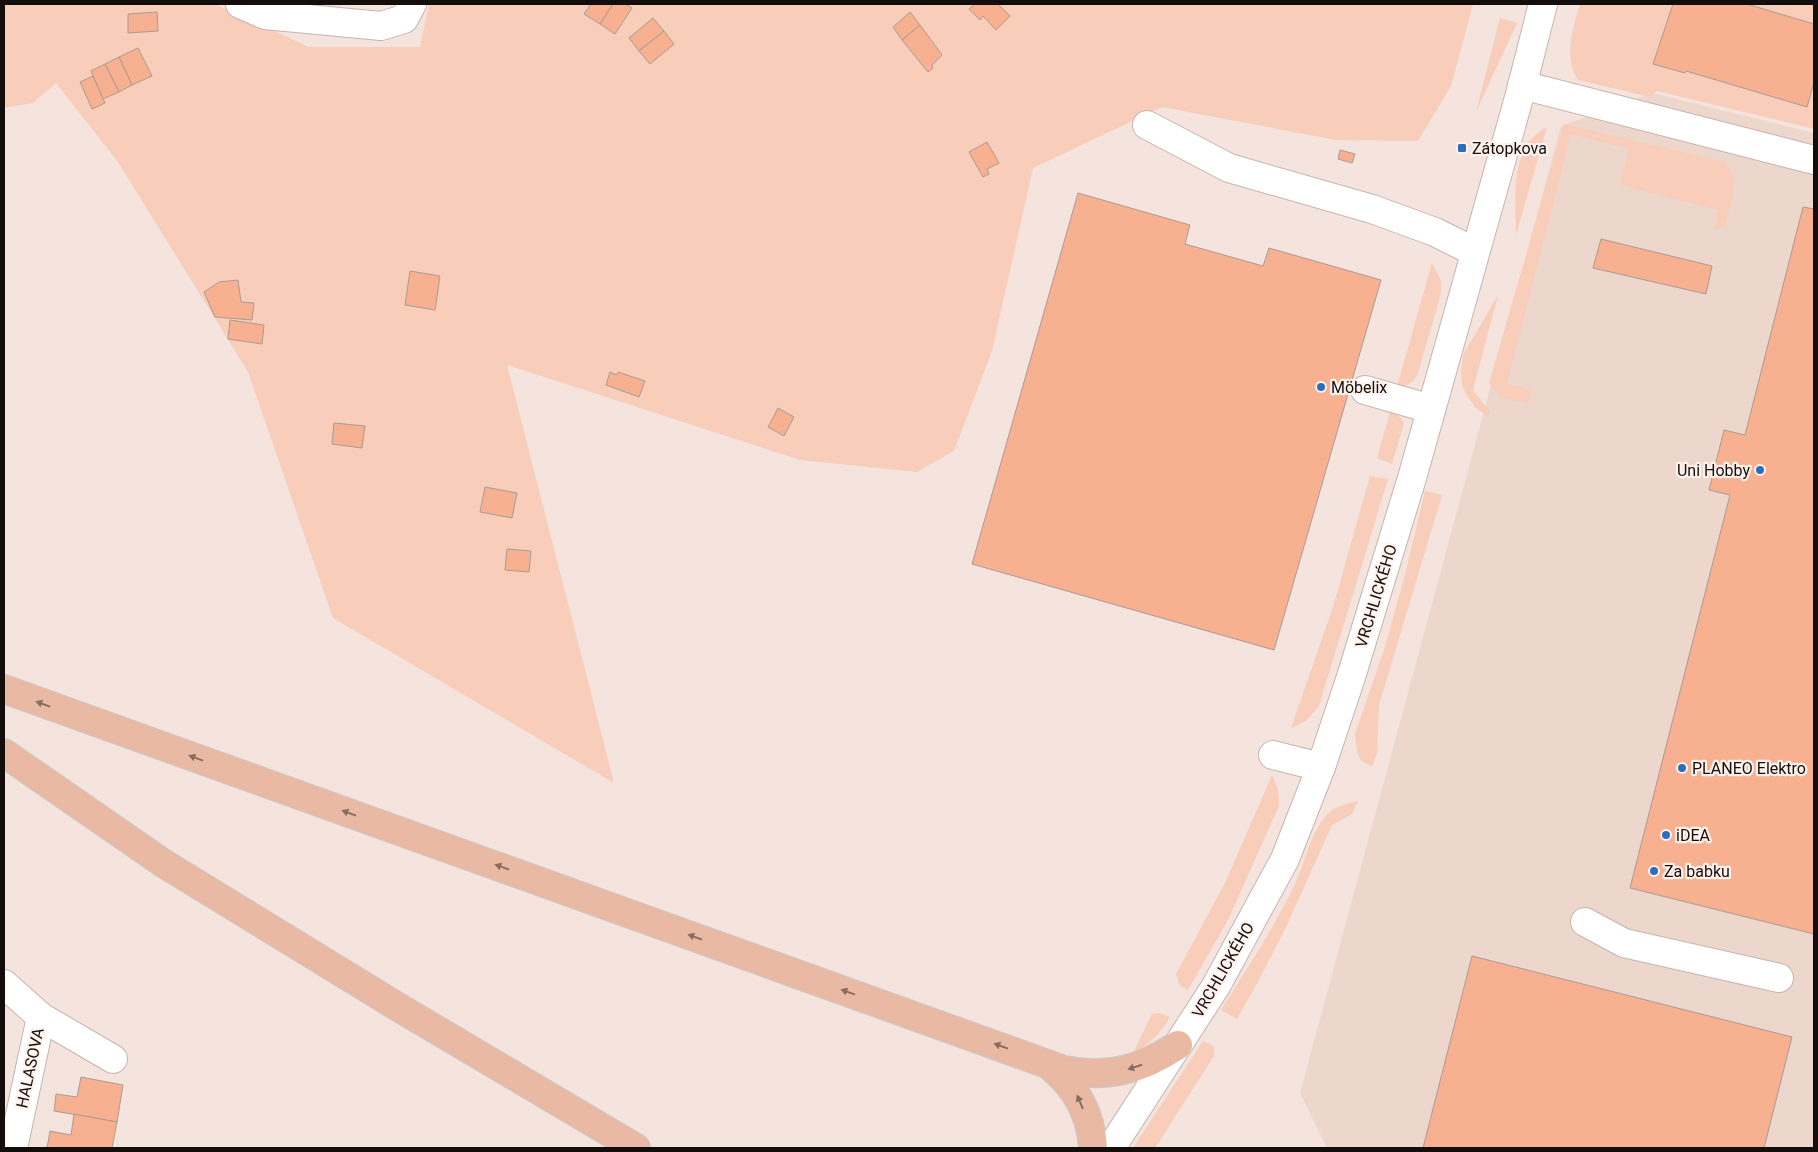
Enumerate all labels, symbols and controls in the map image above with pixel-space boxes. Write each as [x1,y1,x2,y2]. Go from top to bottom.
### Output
place label: Zátopkova [1472,139,1547,158]
marker: Zátopkova [1456,142,1468,154]
place label: Möbelix [1331,378,1387,397]
marker: Möbelix [1315,381,1327,393]
place label: Uni Hobby [1677,461,1750,480]
marker: Uni Hobby [1754,464,1766,476]
street label: VRCHLICKÉHO [1351,542,1401,650]
one-way arrow [35,700,50,708]
one-way arrow [188,754,203,762]
place label: PLANEO Elektro [1692,759,1806,778]
marker: PLANEO Elektro [1676,762,1688,774]
one-way arrow [341,809,356,817]
place label: iDEA [1676,826,1710,845]
marker: iDEA [1660,829,1672,841]
place label: Za babku [1664,862,1730,881]
one-way arrow [494,863,509,871]
marker: Za babku [1648,865,1660,877]
street label: VRCHLICKÉHO [1188,919,1258,1021]
one-way arrow [687,933,702,941]
one-way arrow [840,988,855,996]
street label: HALASOVA [12,1026,48,1110]
one-way arrow [993,1042,1008,1050]
one-way arrow [1127,1063,1142,1071]
one-way arrow [1075,1095,1083,1109]

